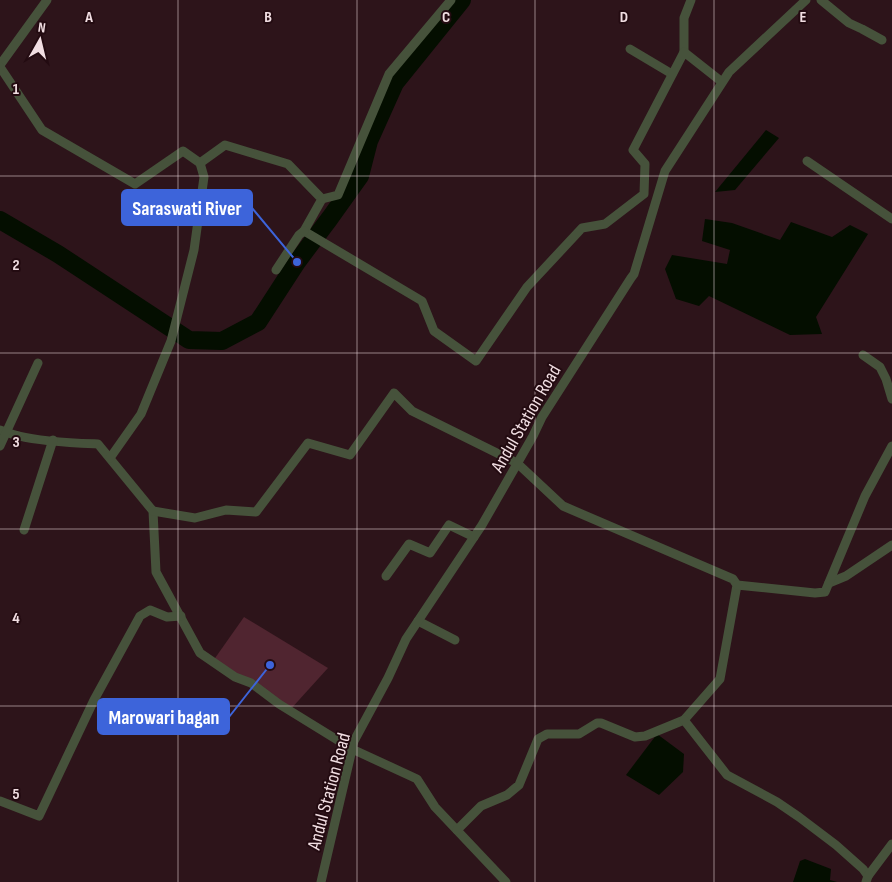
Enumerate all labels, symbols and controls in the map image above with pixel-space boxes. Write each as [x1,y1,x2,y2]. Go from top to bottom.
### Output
text: A [84,8,93,27]
text: B [264,8,272,27]
text: C [442,8,450,27]
text: D [620,8,628,27]
text: E [800,8,807,27]
north arrow [15,15,65,65]
text: N [37,19,47,37]
text: 1 [13,80,20,99]
callout: Saraswati River [122,190,252,225]
text: Saraswati River [132,197,242,221]
text: 2 [12,256,20,275]
street label: Andul Station Road [486,361,566,477]
text: 3 [12,433,20,452]
text: 4 [12,609,20,628]
callout: Marowari bagan [98,699,229,734]
text: Marowari bagan [109,706,219,730]
street label: Andul Station Road [303,730,356,853]
text: 5 [12,785,20,804]

